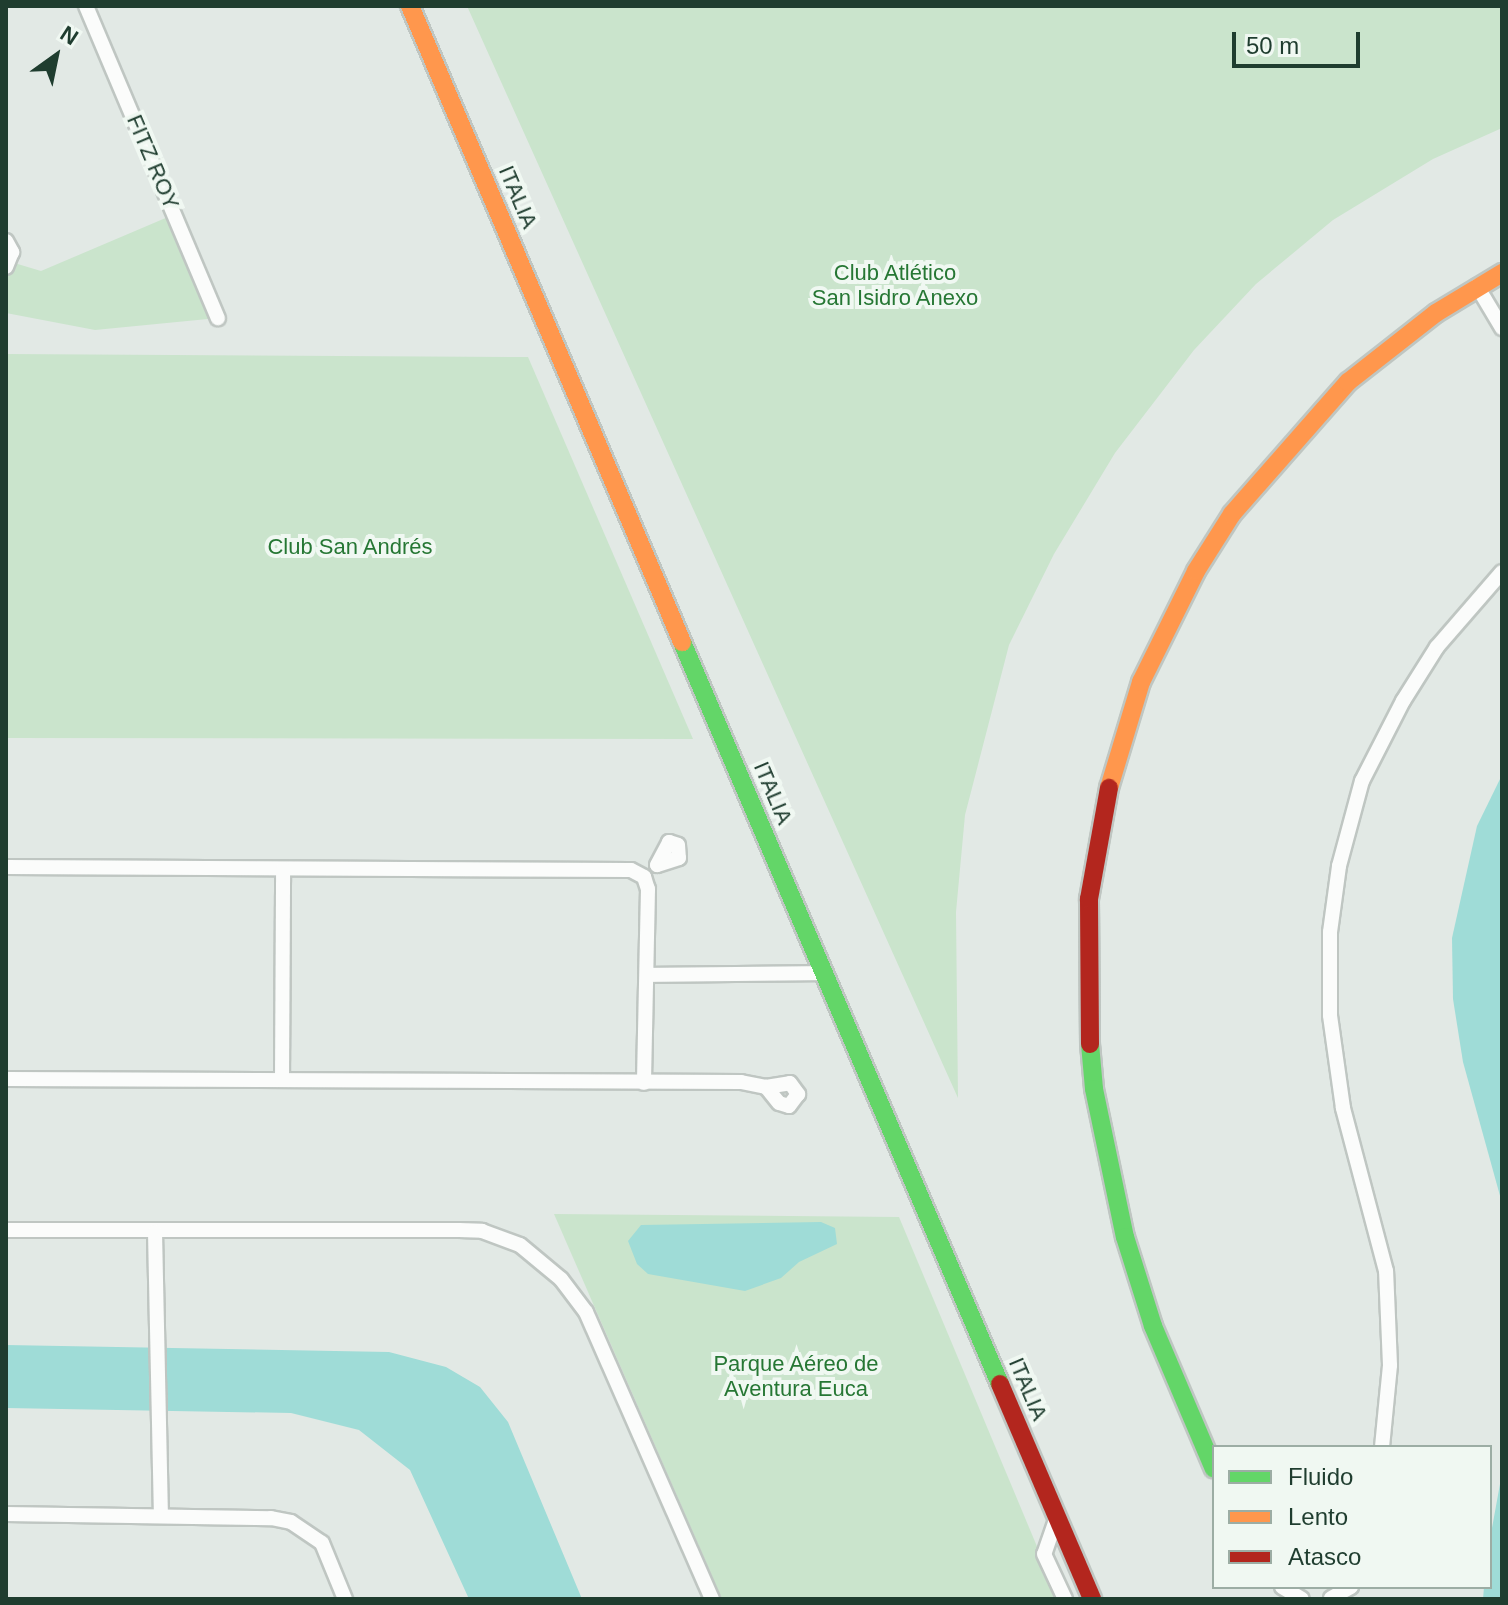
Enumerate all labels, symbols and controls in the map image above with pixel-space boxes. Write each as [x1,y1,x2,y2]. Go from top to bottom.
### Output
north arrow [16,16,96,96]
scale bar [1236,16,1364,66]
text: N [56,21,83,50]
text: 50 m [1246,32,1299,59]
street label: FITZ ROY [121,111,185,213]
street label: ITALIA [493,162,543,232]
park label: Club Atlético San Isidro Anexo [811,259,979,310]
park label: Club San Andrés [267,534,433,560]
street label: ITALIA [748,758,798,828]
park label: Parque Aéreo de Aventura Euca [713,1350,879,1402]
street label: ITALIA [1003,1354,1053,1424]
legend [1212,1445,1492,1589]
text: Fluido [1288,1463,1353,1490]
text: Lento [1288,1503,1348,1530]
text: Atasco [1288,1543,1361,1570]

